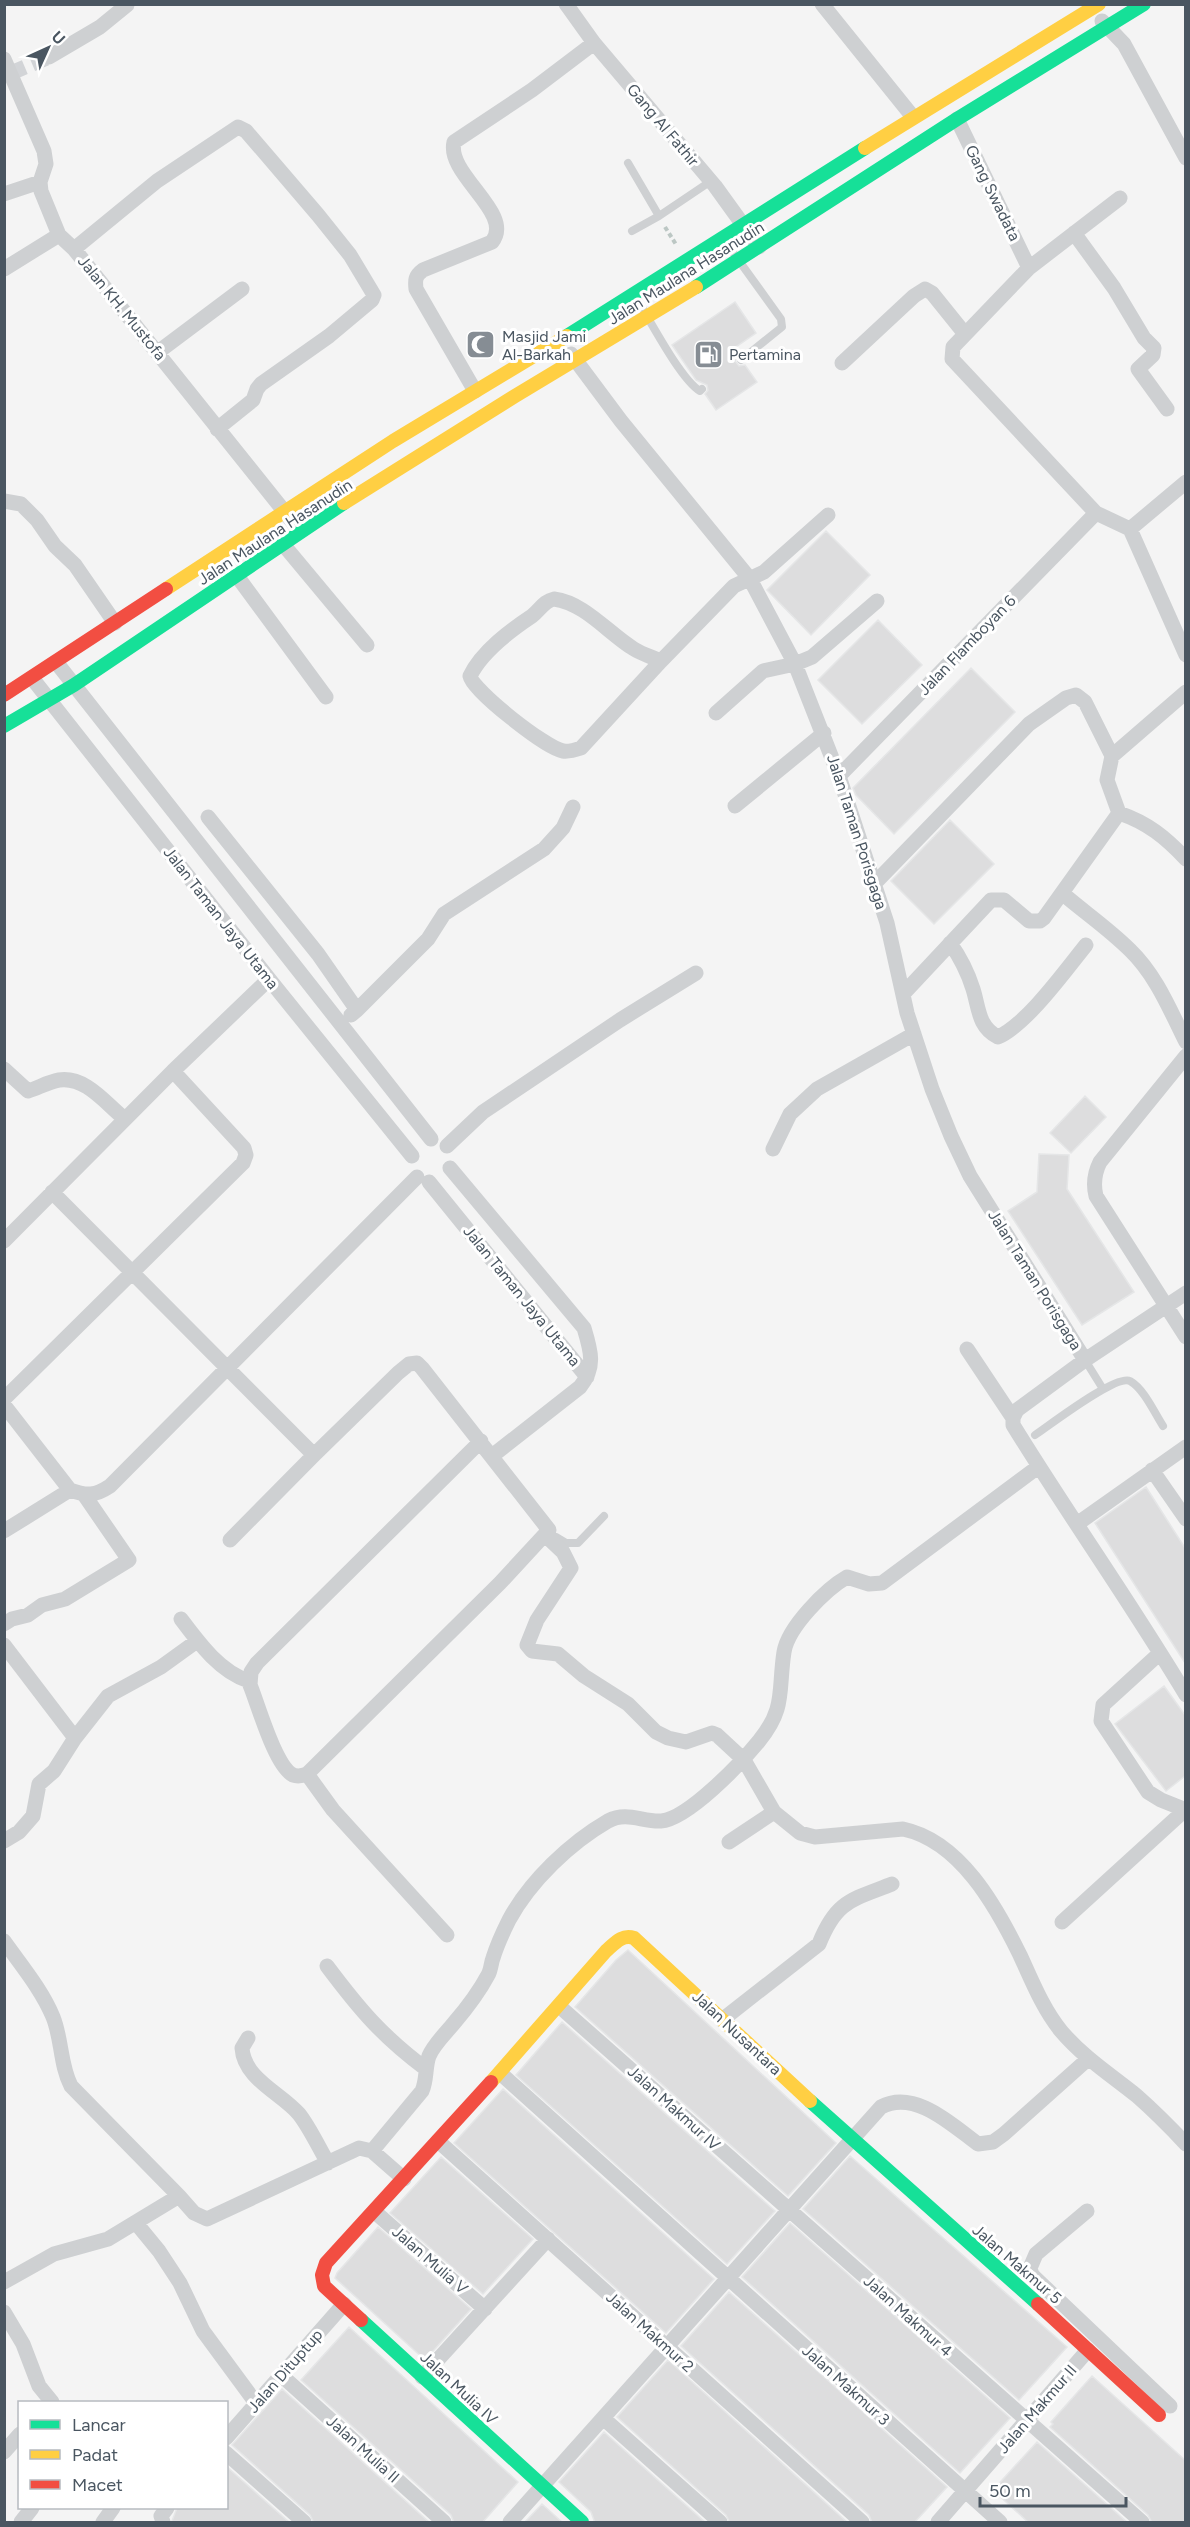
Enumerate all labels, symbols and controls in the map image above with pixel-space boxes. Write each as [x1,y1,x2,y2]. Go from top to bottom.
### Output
north arrow [18,18,78,78]
text: U [48,27,69,48]
street label: Gang Al Fathir [623,80,703,171]
street label: Gang Swadata [962,142,1024,244]
street label: Jalan Maulana Hasanudin [605,217,767,329]
street label: Jalan KH. Mustofa [74,252,170,364]
place label: Masjid Jami Al-Barkah [502,327,586,364]
mosque icon: Masjid Jami Al-Barkah [465,329,497,361]
fuel station icon: Pertamina [692,338,724,370]
place label: Pertamina [729,345,801,364]
street label: Jalan Maulana Hasanudin [194,475,356,589]
street label: Jalan Flamboyan 6 [914,591,1020,699]
street label: Jalan Taman Porisgaga [823,752,891,912]
street label: Jalan Taman Jaya Utama [159,843,283,993]
street label: Jalan Taman Porisgaga [984,1206,1086,1354]
street label: Jalan Taman Jaya Utama [459,1222,585,1370]
street label: Jalan Nusantara [689,1987,785,2079]
street label: Jalan Makmur IV [624,2062,724,2154]
street label: Jalan Makmur 5 [969,2220,1065,2308]
street label: Jalan Mulia V [388,2222,472,2298]
street label: Jalan Makmur 4 [860,2271,956,2361]
street label: Jalan Makmur 2 [602,2288,698,2376]
street label: Jalan Dituptup [244,2325,326,2417]
street label: Jalan Makmur 3 [798,2341,894,2429]
street label: Jalan Mulia IV [417,2348,501,2428]
street label: Jalan Makmur II [993,2361,1081,2457]
legend [18,2401,228,2509]
street label: Jalan Mulia II [323,2411,403,2487]
text: Lancar [72,2414,126,2436]
text: Padat [72,2444,118,2466]
scale bar [980,2470,1126,2508]
text: Macet [72,2474,123,2496]
text: 50 m [989,2480,1031,2502]

